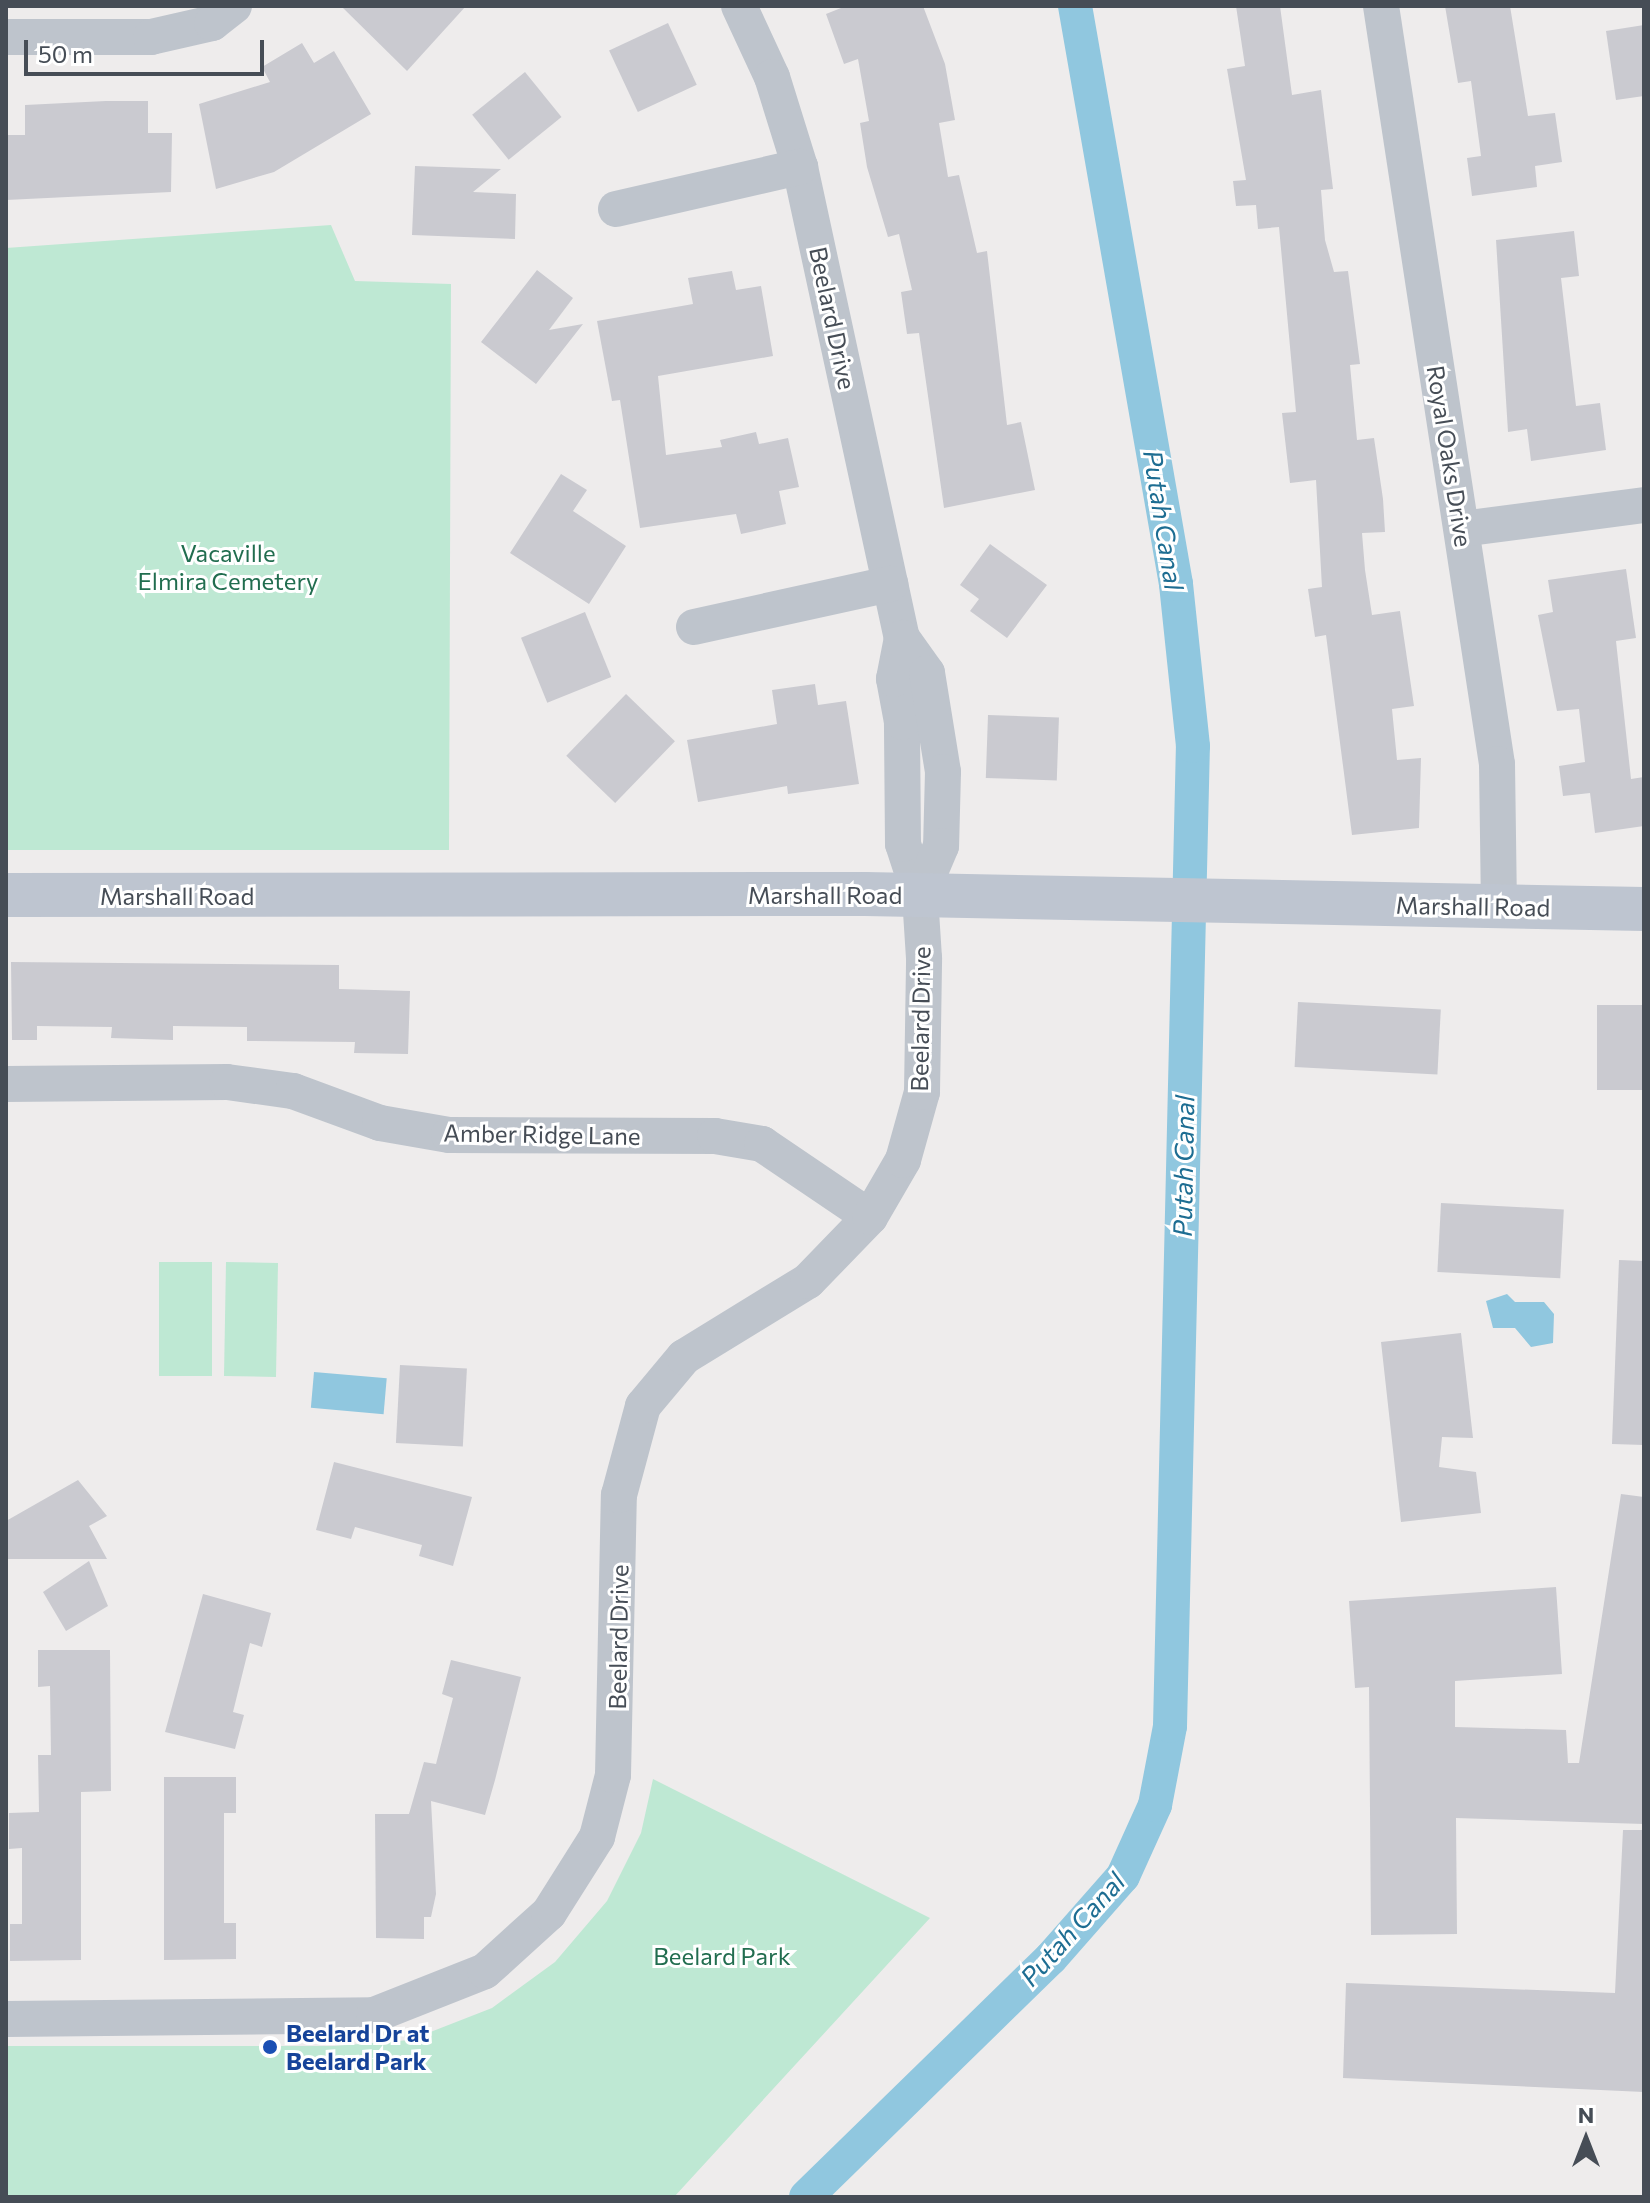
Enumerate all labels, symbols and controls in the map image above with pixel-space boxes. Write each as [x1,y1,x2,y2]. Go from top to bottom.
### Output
scale bar [28,24,268,74]
text: 50 m [38,39,93,68]
street label: Beelard Drive [804,244,862,392]
street label: Royal Oaks Drive [1421,363,1479,549]
water label: Putah Canal [1138,448,1190,592]
park label: Vacaville Elmira Cemetery [138,539,318,595]
street label: Marshall Road [748,881,902,909]
street label: Marshall Road [100,882,254,910]
street label: Marshall Road [1395,890,1551,922]
street label: Beelard Drive [904,946,936,1092]
water label: Putah Canal [1166,1095,1200,1237]
street label: Amber Ridge Lane [443,1118,641,1150]
street label: Beelard Drive [602,1564,634,1710]
water label: Putah Canal [1013,1866,1131,1992]
park label: Beelard Park [653,1942,791,1970]
place label: Beelard Dr at Beelard Park [286,2019,429,2075]
marker: Beelard Dr at Beelard Park [261,2038,279,2056]
north arrow [1546,2099,1626,2179]
text: N [1578,2101,1594,2128]

